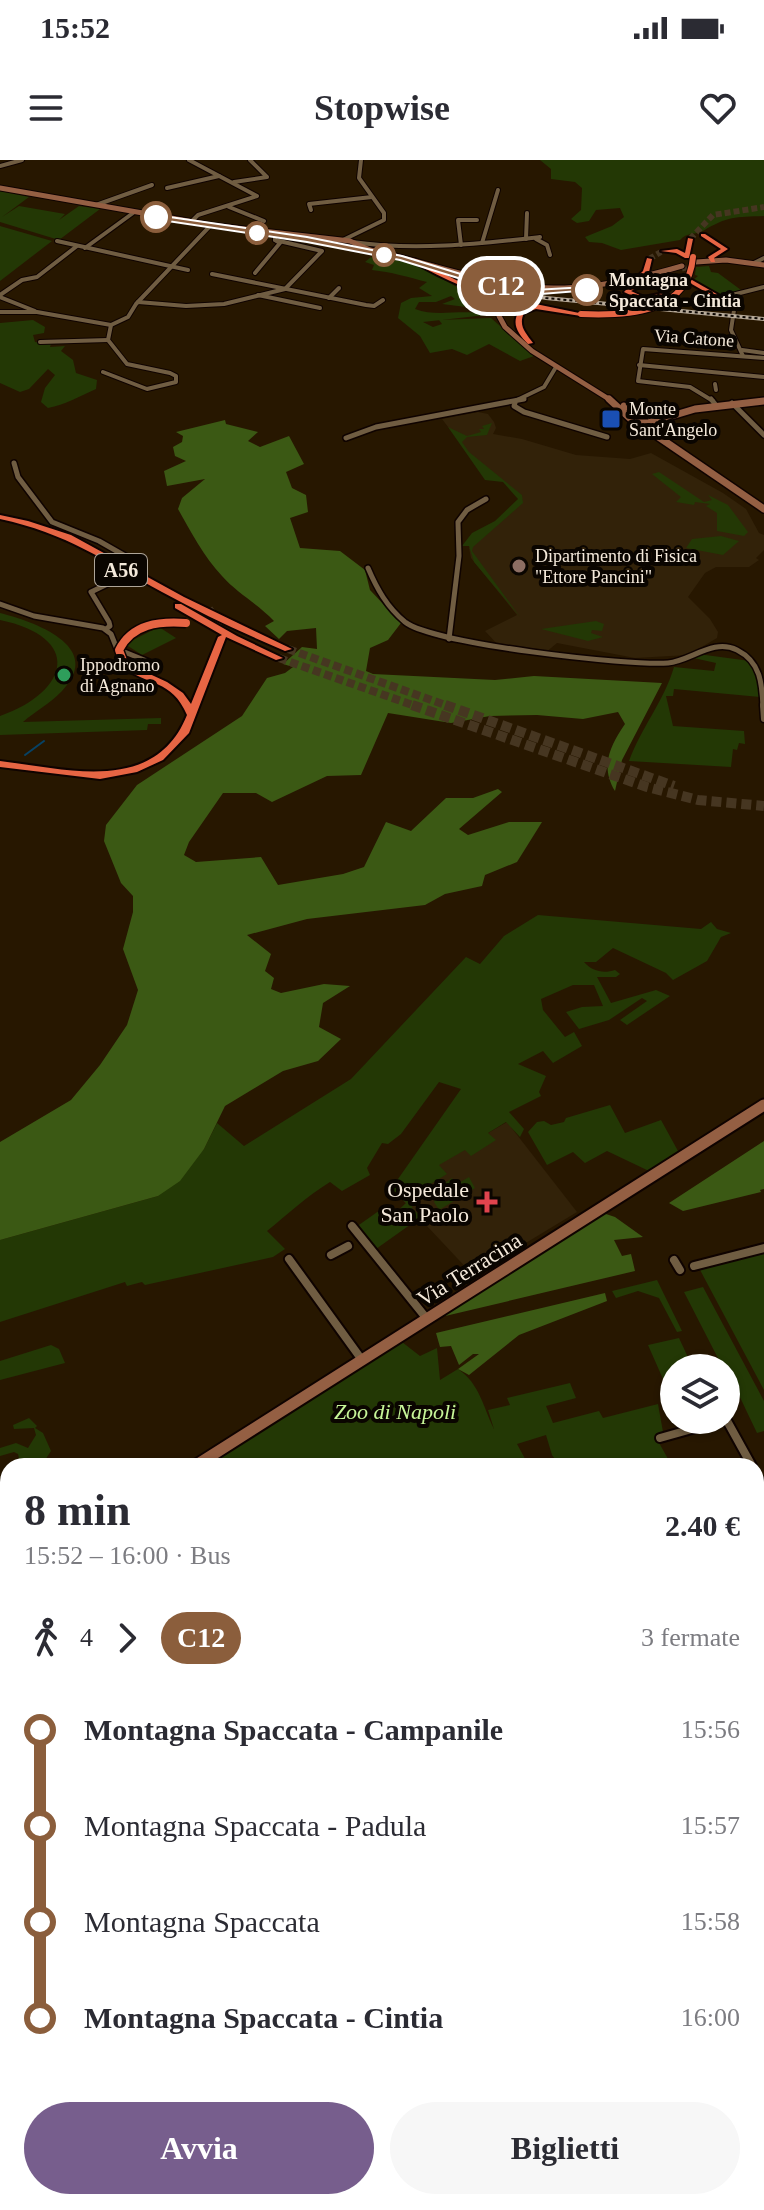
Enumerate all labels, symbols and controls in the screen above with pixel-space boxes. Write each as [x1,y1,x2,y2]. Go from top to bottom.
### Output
text: 15:52 [40,11,110,44]
icon: menu [24,86,68,130]
icon: heart [696,86,740,130]
text: Stopwise [314,88,450,128]
unlabelled marker [141,202,171,232]
unlabelled marker [246,222,268,244]
unlabelled marker [373,244,395,266]
line badge: C12 [455,260,547,312]
text: C12 [477,270,525,301]
place label: Montagna Spaccata - Cintia [609,270,741,311]
marker: Montagna Spaccata - Cintia [572,275,602,305]
street label: Via Catone [653,325,735,351]
place label: Monte Sant'Angelo [629,399,717,440]
marker: Monte Sant'Angelo [600,408,622,430]
place label: Dipartimento di Fisica "Ettore Pancini" [535,546,697,587]
road number: A56 [95,554,147,586]
marker: Dipartimento di Fisica "Ettore Pancini" [510,557,528,575]
place label: Ippodromo di Agnano [80,655,160,696]
marker: Ippodromo di Agnano [55,666,73,684]
place label: Ospedale San Paolo [380,1177,469,1227]
marker: Ospedale San Paolo [476,1191,498,1213]
street label: Via Terracina [412,1227,526,1311]
map controls [660,1354,740,1434]
button: layers [660,1354,740,1434]
park label: Zoo di Napoli [334,1399,456,1424]
text: 8 min [24,1486,130,1535]
text: 2.40 € [665,1509,740,1542]
text: 15:52 – 16:00 · Bus [24,1541,231,1570]
icon: walk [24,1616,68,1660]
icon: forward [105,1616,149,1660]
text: C12 [177,1622,225,1653]
text: 4 [80,1623,93,1652]
text: 3 fermate [641,1623,740,1652]
text: Montagna Spaccata - Campanile [84,1713,503,1746]
text: 15:56 [681,1715,740,1744]
text: Montagna Spaccata - Padula [84,1809,426,1842]
text: 15:57 [681,1811,740,1840]
text: Montagna Spaccata [84,1905,320,1938]
text: 15:58 [681,1907,740,1936]
text: Montagna Spaccata - Cintia [84,2001,443,2034]
text: 16:00 [681,2003,740,2032]
button: Avvia [24,2102,374,2194]
button: Biglietti [390,2102,740,2194]

